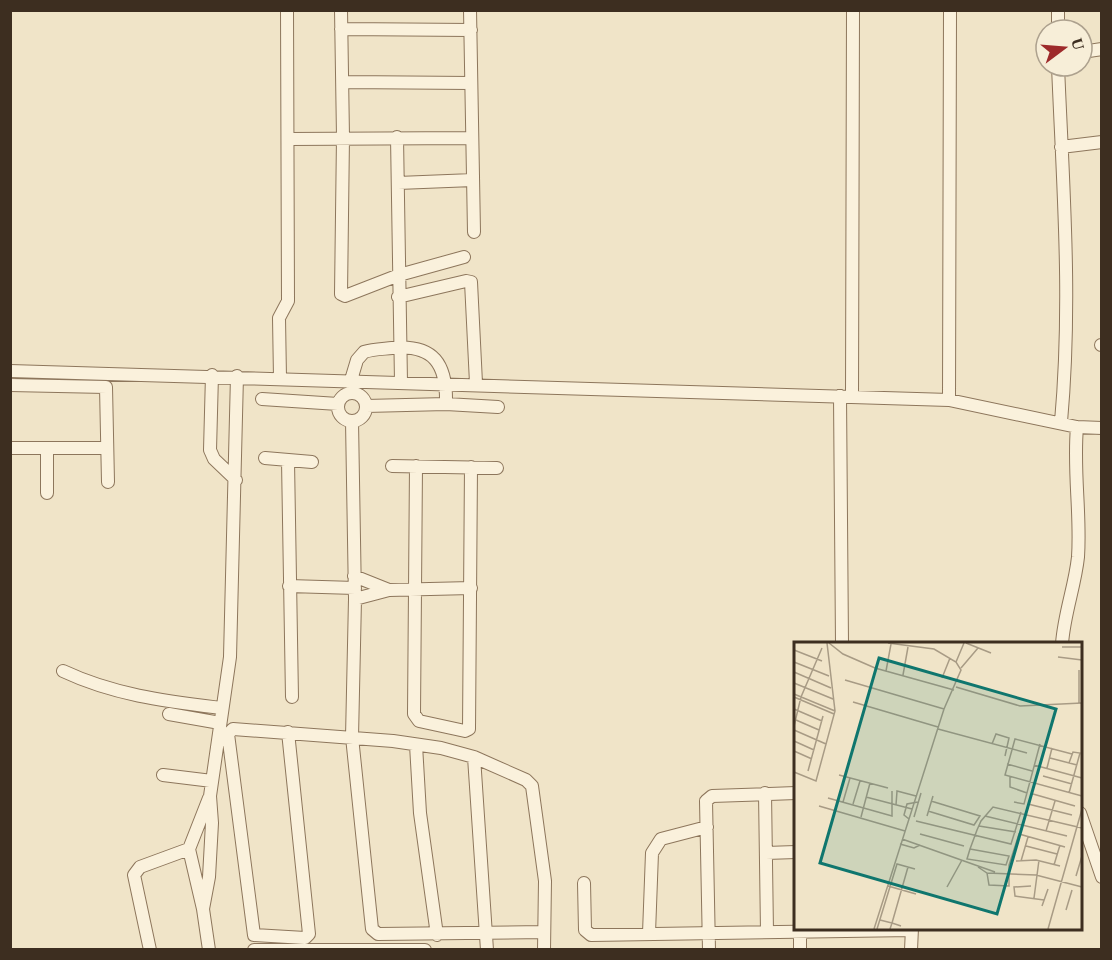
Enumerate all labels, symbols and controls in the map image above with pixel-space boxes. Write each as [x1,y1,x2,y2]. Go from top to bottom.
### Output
north arrow [1034,18,1094,78]
text: U [1068,36,1088,52]
inset map [794,642,1082,930]

